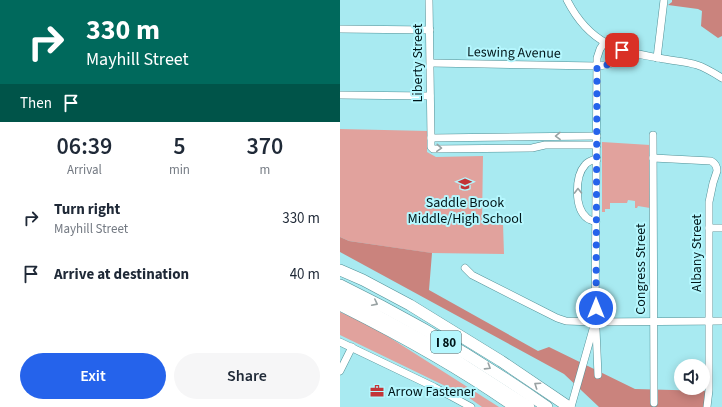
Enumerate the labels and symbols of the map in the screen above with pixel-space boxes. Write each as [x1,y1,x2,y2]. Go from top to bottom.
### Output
street label: Liberty Street [408,23,428,102]
pin [605,33,639,67]
street label: Leswing Avenue [467,42,561,64]
one-way arrow [555,132,561,140]
one-way arrow [436,144,442,152]
school or university icon: Saddle Brook Middle/High School [457,176,473,192]
one-way arrow [574,188,582,194]
place label: Saddle Brook Middle/High School [408,193,523,229]
street label: Albany Street [687,214,707,292]
street label: Congress Street [631,223,651,315]
position arrow [575,287,617,329]
one-way arrow [371,298,378,305]
road number: I 80 [431,331,461,353]
one-way arrow [483,363,490,370]
place label: Arrow Fastener [388,382,476,402]
one-way arrow [534,382,541,390]
office icon: Arrow Fastener [369,383,385,399]

